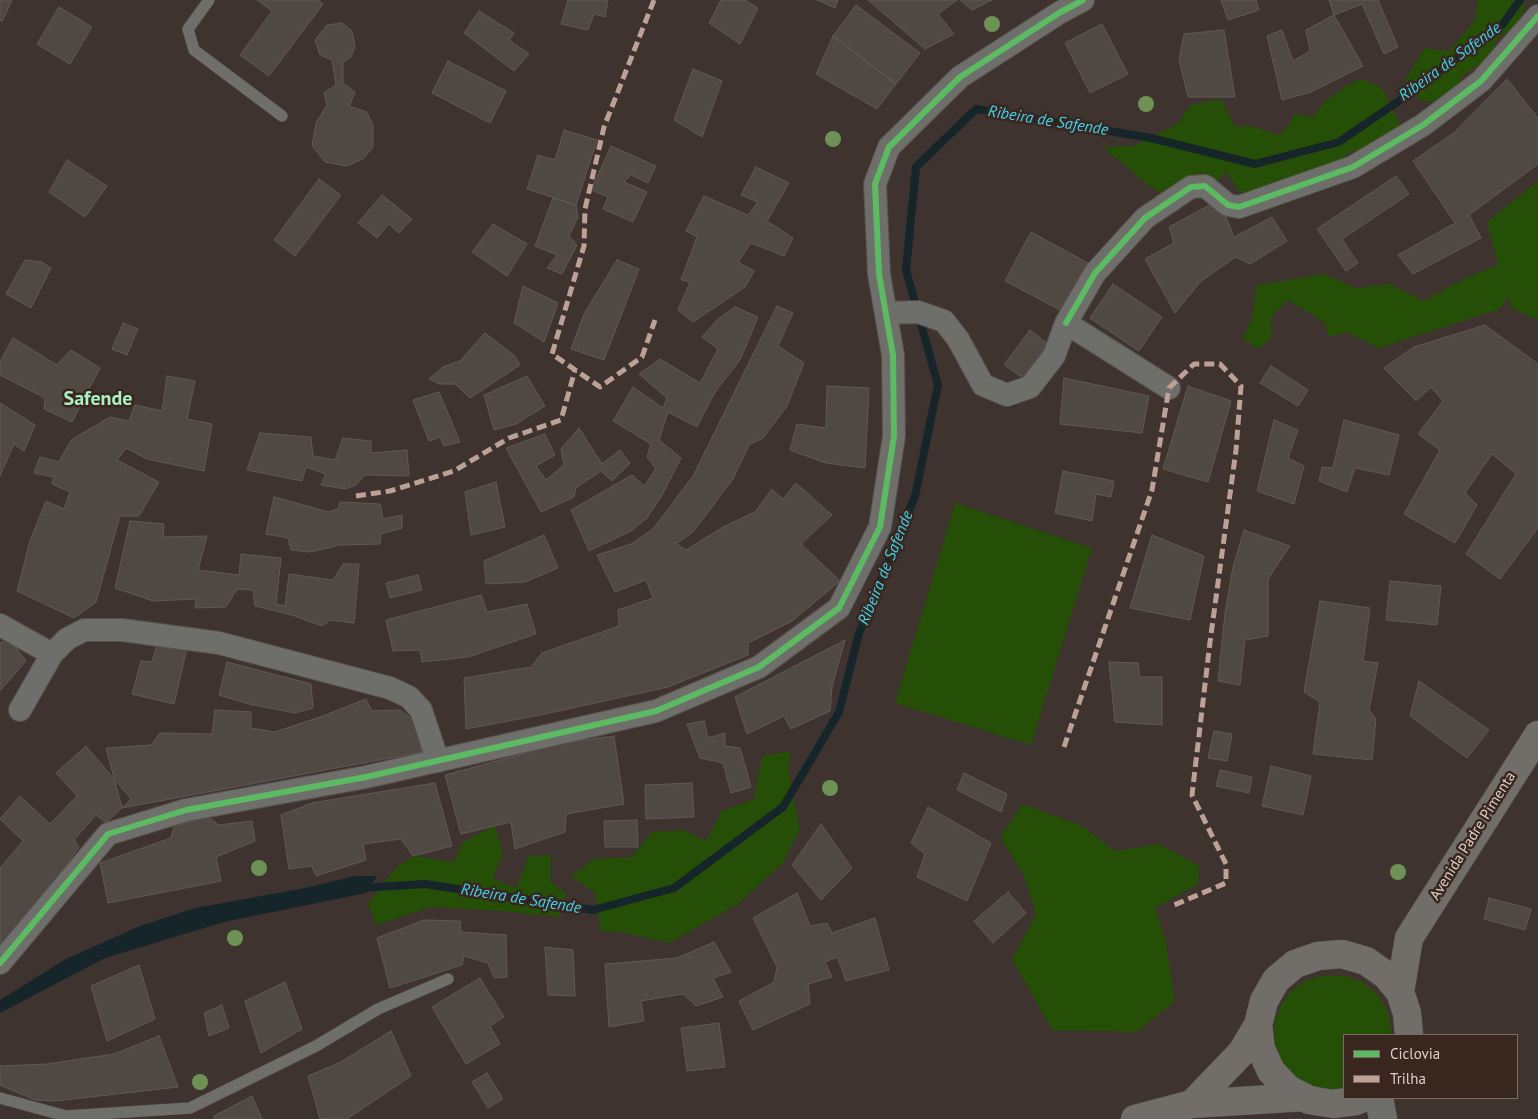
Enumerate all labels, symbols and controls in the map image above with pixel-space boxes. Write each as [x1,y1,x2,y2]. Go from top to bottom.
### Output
water label: Ribeira de Safende [1395,18,1505,106]
water label: Ribeira de Safende [986,102,1110,140]
district label: Safende [64,387,132,411]
water label: Ribeira de Safende [854,508,918,628]
street label: Avenida Padre Pimenta [1426,769,1520,903]
water label: Ribeira de Safende [459,880,583,918]
legend [1343,1034,1518,1099]
text: Ciclovia [1390,1044,1440,1063]
text: Trilha [1390,1069,1426,1088]

